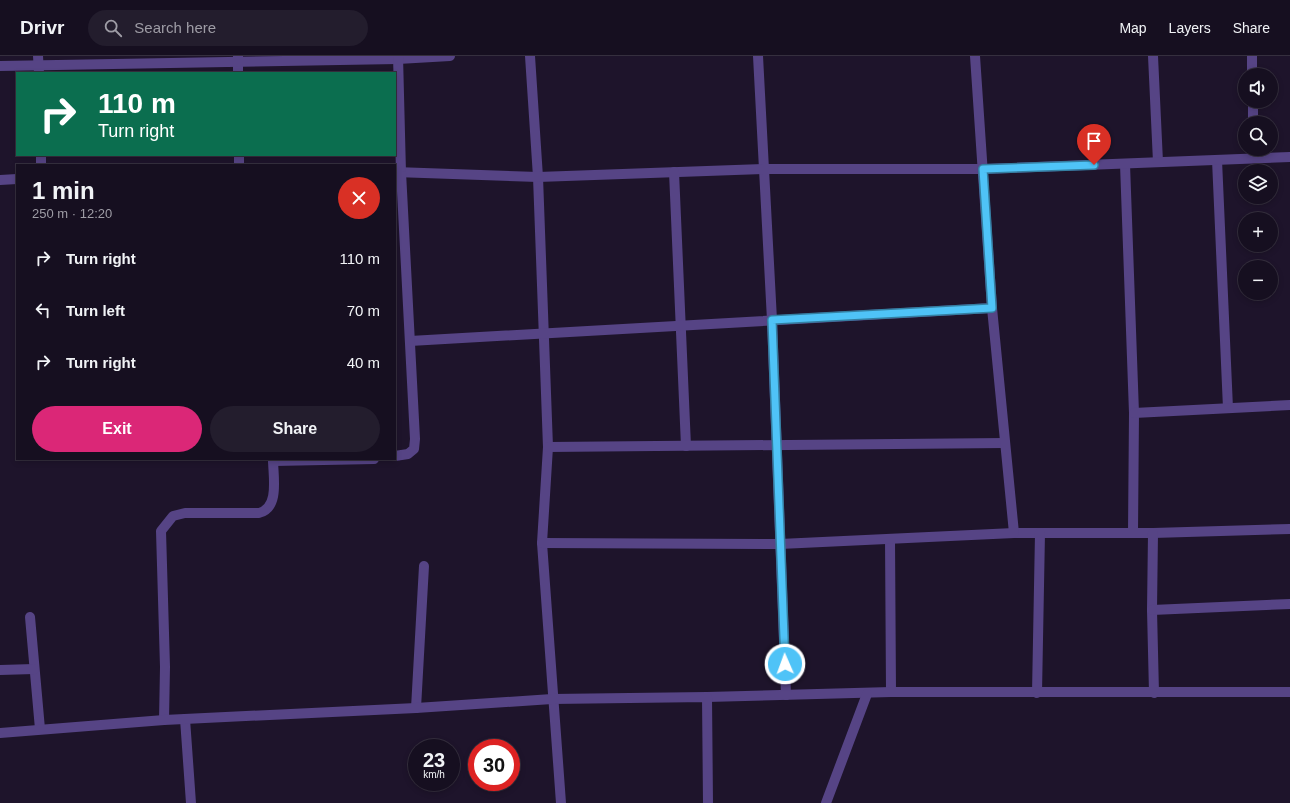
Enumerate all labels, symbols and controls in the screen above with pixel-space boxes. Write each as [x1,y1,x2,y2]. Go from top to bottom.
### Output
search box [88,10,368,46]
text: Drivr [20,17,64,38]
icon: search [102,17,124,39]
text: Search here [134,19,216,36]
text: Map [1119,20,1147,36]
text: Layers [1169,20,1211,36]
text: Share [1233,20,1270,36]
map controls [1238,68,1278,300]
button: sound [1238,68,1278,108]
icon: right [32,88,84,140]
text: 110 m [98,88,176,119]
button: search [1238,116,1278,156]
text: Turn right [98,121,174,141]
pin [1077,124,1111,165]
icon: arrive [1083,130,1105,152]
button: layers [1238,164,1278,204]
text: 1 min [32,177,95,204]
button: close [338,177,380,219]
text: 250 m · 12:20 [32,206,112,221]
button: + [1238,212,1278,252]
icon: right [32,247,54,269]
text: Turn right [66,250,136,267]
text: 110 m [339,250,380,267]
button: − [1238,260,1278,300]
icon: left [32,299,54,321]
text: Turn left [66,302,125,319]
text: 70 m [347,302,380,319]
icon: right [32,351,54,373]
text: Turn right [66,354,136,371]
text: 40 m [347,354,380,371]
button: Exit [32,406,202,452]
button: Share [210,406,380,452]
position arrow [764,643,806,685]
speed limit sign: 30 [468,739,520,791]
text: 23 [423,749,445,771]
text: km/h [423,769,445,780]

